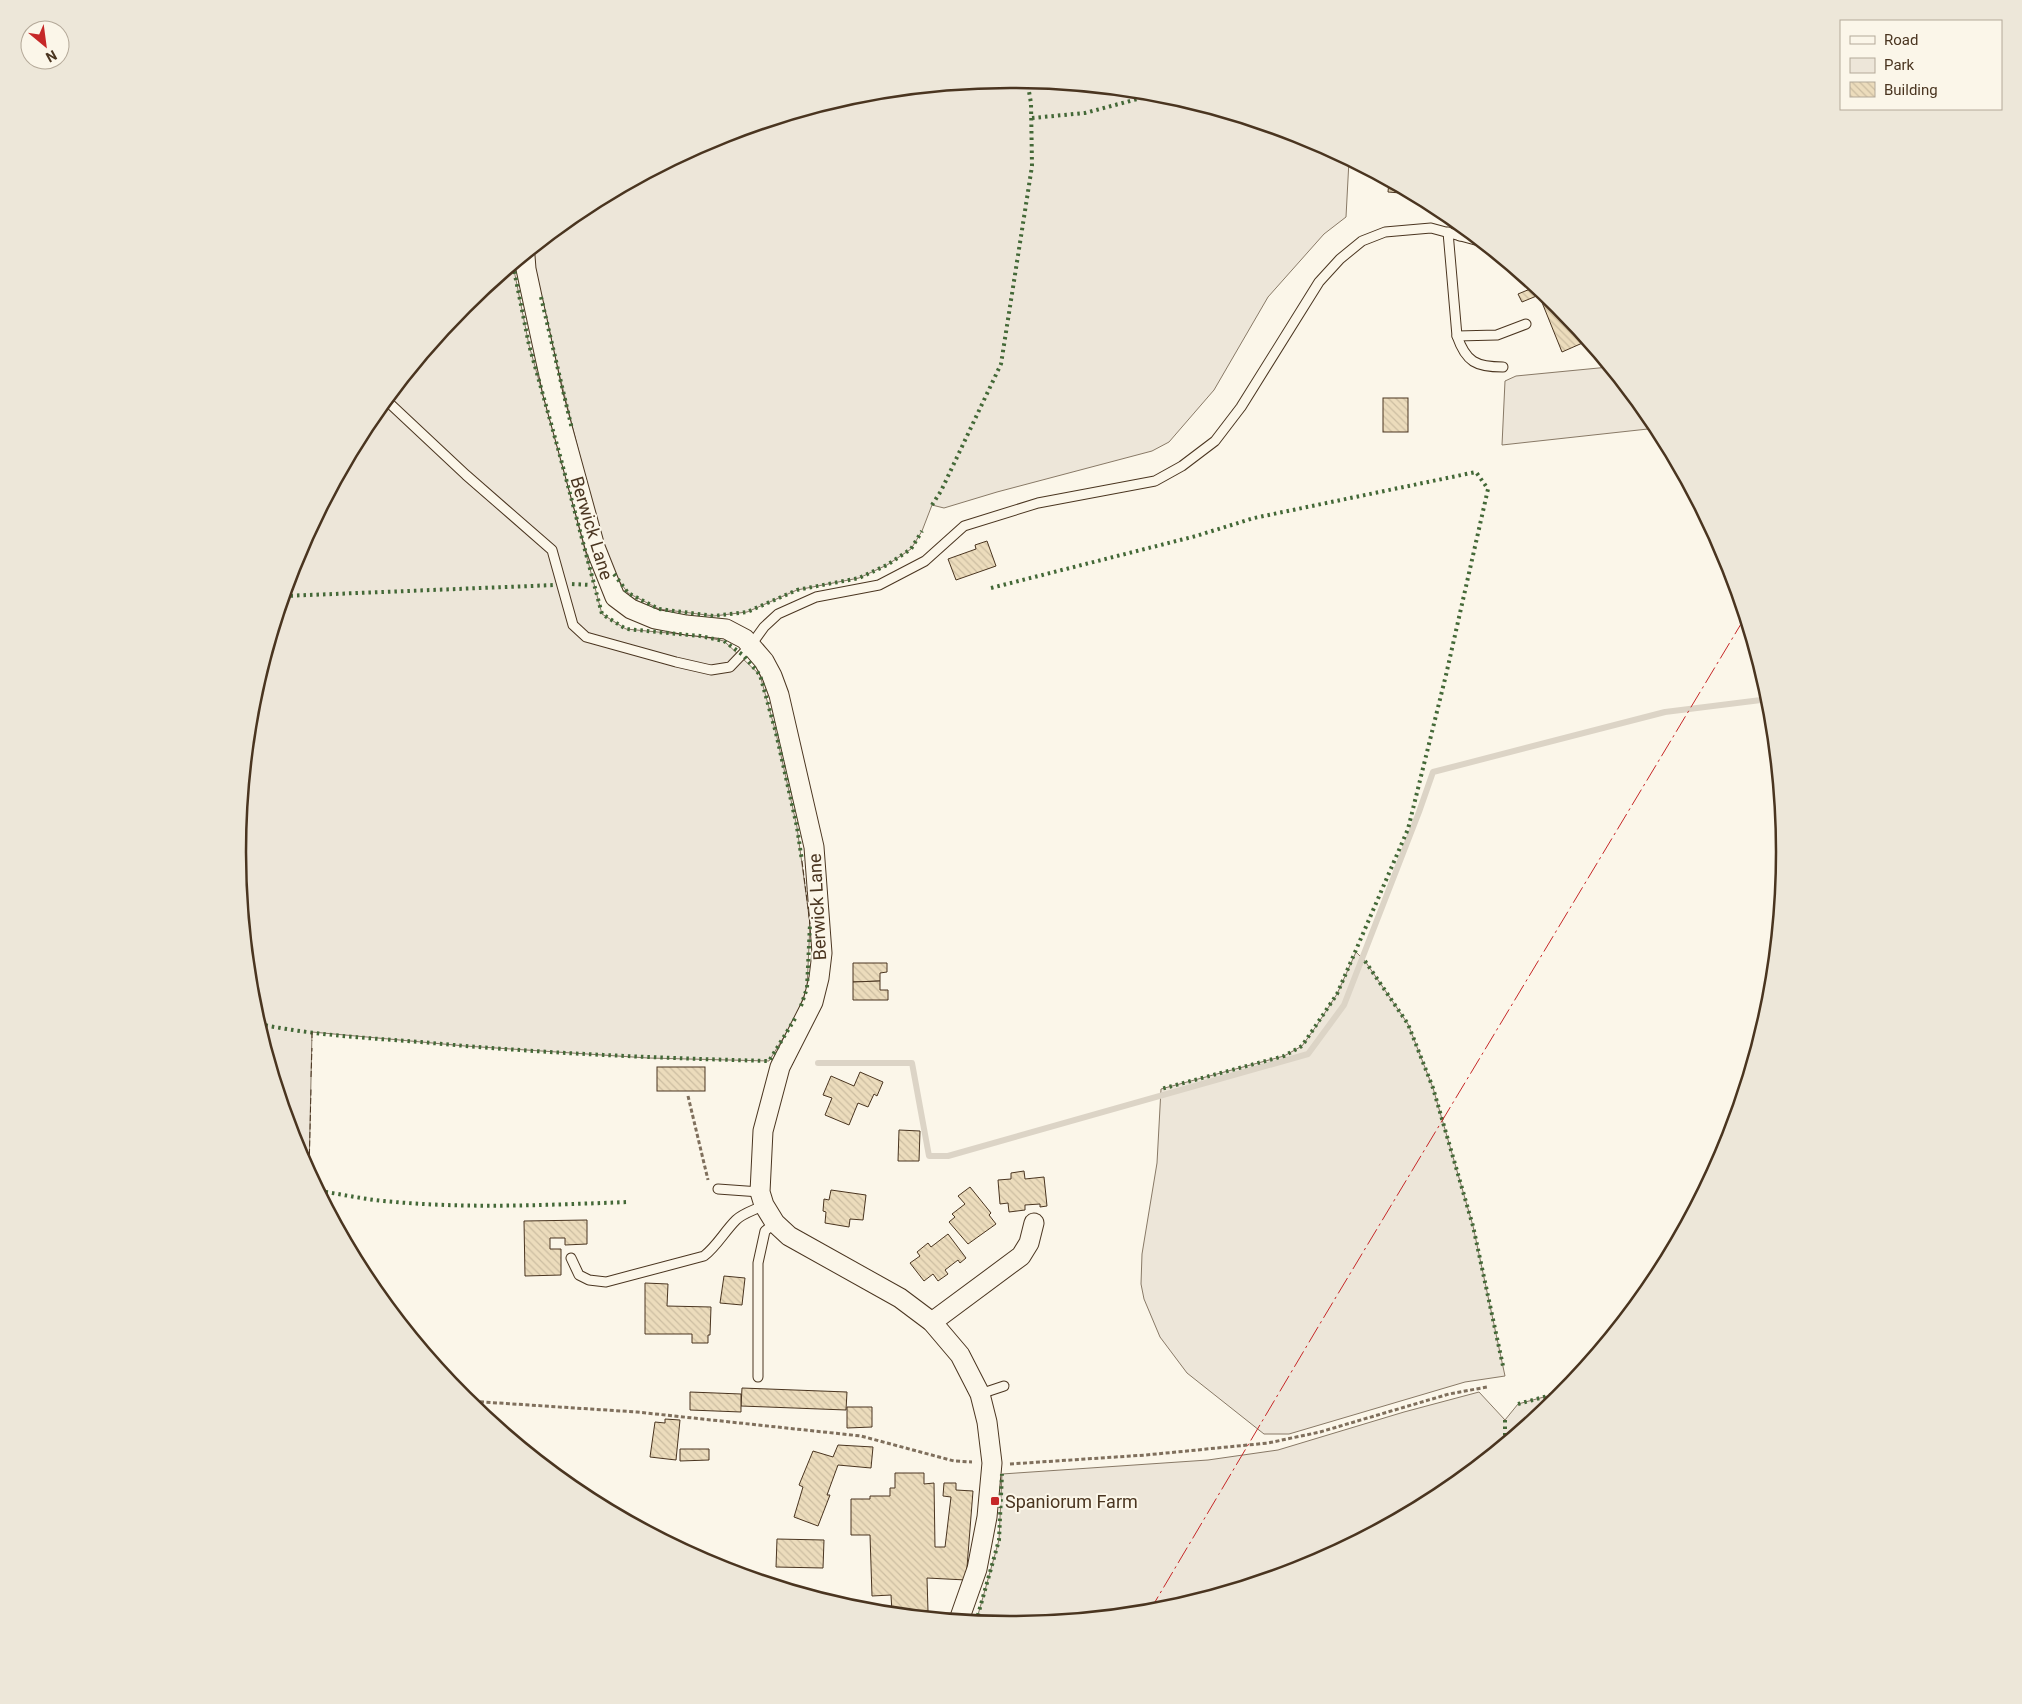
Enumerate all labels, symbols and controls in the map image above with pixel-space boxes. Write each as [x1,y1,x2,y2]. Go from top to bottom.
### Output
north arrow [20,20,70,70]
legend [1840,20,2002,110]
text: Road [1884,31,1918,49]
text: N [43,47,60,66]
text: Park [1884,56,1915,74]
text: Building [1884,81,1938,99]
street label: Berwick Lane [566,474,618,582]
street label: Berwick Lane [804,853,830,961]
place label: Spaniorum Farm [1005,1491,1138,1512]
marker: Spaniorum Farm [989,1495,1001,1507]

